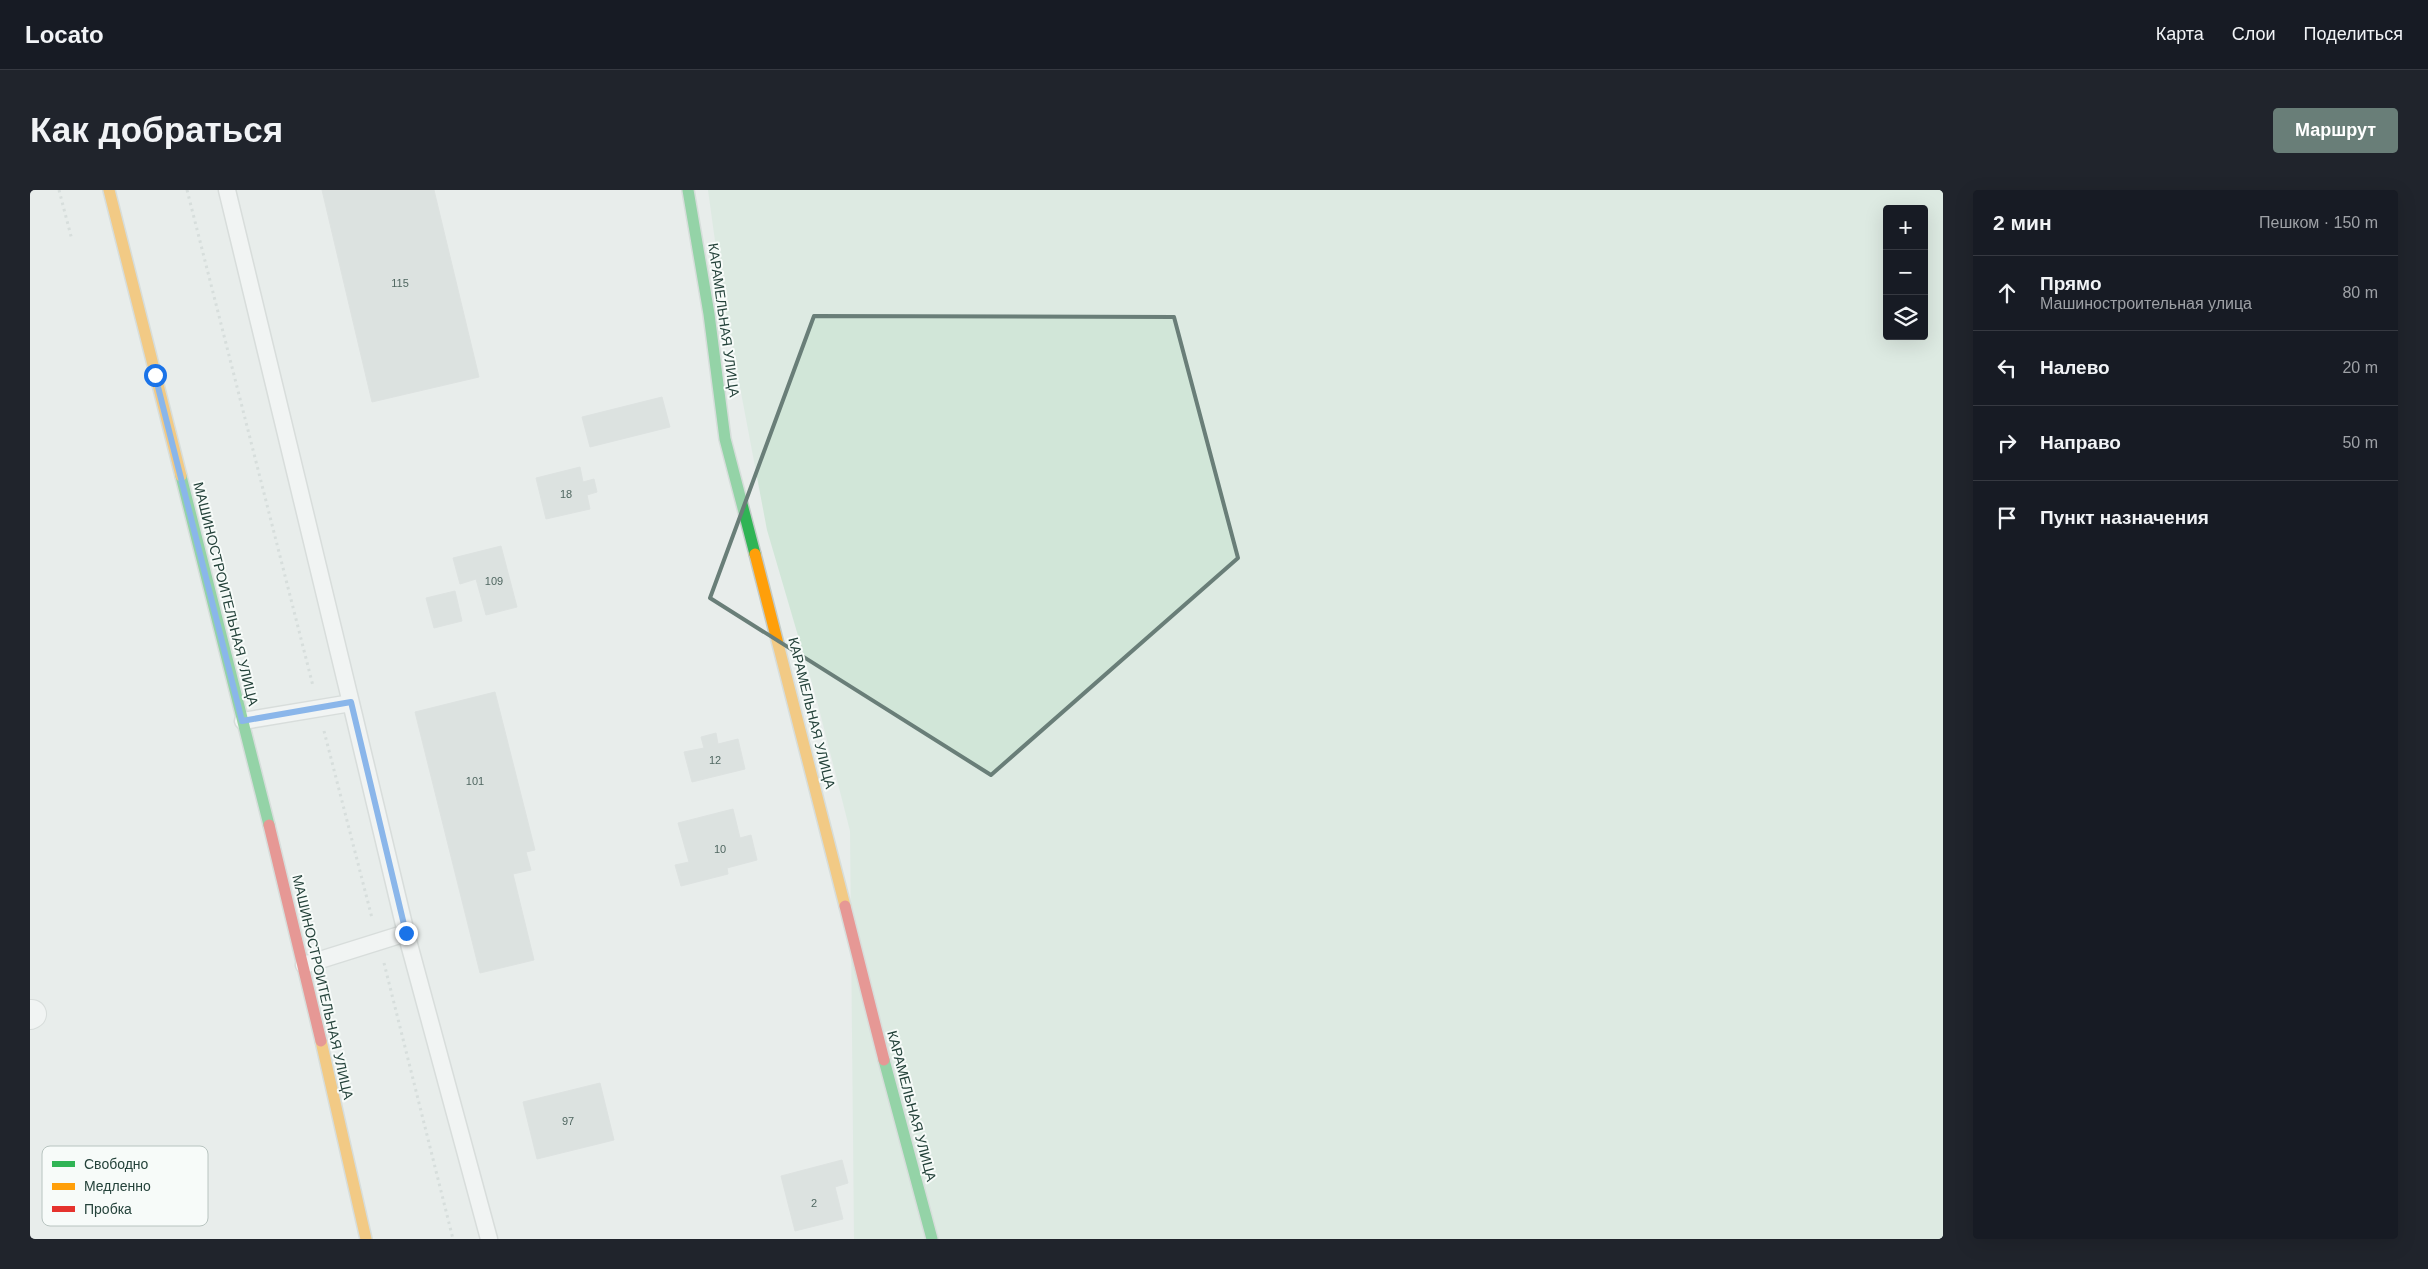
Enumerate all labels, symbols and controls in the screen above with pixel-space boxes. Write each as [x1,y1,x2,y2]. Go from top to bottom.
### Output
text: Locato [25,21,104,48]
text: Карта [2156,24,2204,44]
text: Слои [2232,24,2276,44]
text: Поделиться [2304,24,2403,44]
button: Маршрут [2273,108,2398,153]
text: Как добраться [30,110,283,149]
map controls [1883,205,1928,340]
button: + [1883,205,1928,250]
text: 2 мин [1993,211,2052,234]
text: Пешком · 150 m [2259,214,2378,231]
street label: КАРАМЕЛЬНАЯ УЛИЦА [705,242,743,399]
button: − [1883,250,1928,295]
text: Прямо [2040,273,2102,294]
house number: 115 [391,277,409,289]
icon: ahead [1993,279,2021,307]
text: 80 m [2342,284,2378,301]
button: layers [1883,295,1928,340]
text: Машиностроительная улица [2040,295,2252,312]
icon: left [1993,354,2021,382]
text: Налево [2040,357,2110,378]
text: 20 m [2342,359,2378,376]
route start [144,364,167,387]
icon: right [1993,429,2021,457]
text: Направо [2040,432,2121,453]
text: 50 m [2342,434,2378,451]
street label: МАШИНОСТРОИТЕЛЬНАЯ УЛИЦА [190,480,262,708]
house number: 18 [560,488,572,500]
icon: arrive [1993,504,2021,532]
text: Пункт назначения [2040,507,2209,528]
house number: 109 [485,575,503,587]
street label: КАРАМЕЛЬНАЯ УЛИЦА [785,636,839,791]
house number: 12 [709,754,721,766]
house number: 101 [466,775,484,787]
house number: 10 [714,843,726,855]
street label: МАШИНОСТРОИТЕЛЬНАЯ УЛИЦА [289,873,357,1102]
route end [395,922,418,945]
street label: КАРАМЕЛЬНАЯ УЛИЦА [884,1029,940,1184]
house number: 97 [562,1115,574,1127]
legend [42,1146,208,1226]
text: Свободно [84,1156,149,1172]
text: Медленно [84,1178,151,1194]
house number: 2 [811,1197,817,1209]
text: Пробка [84,1201,132,1217]

